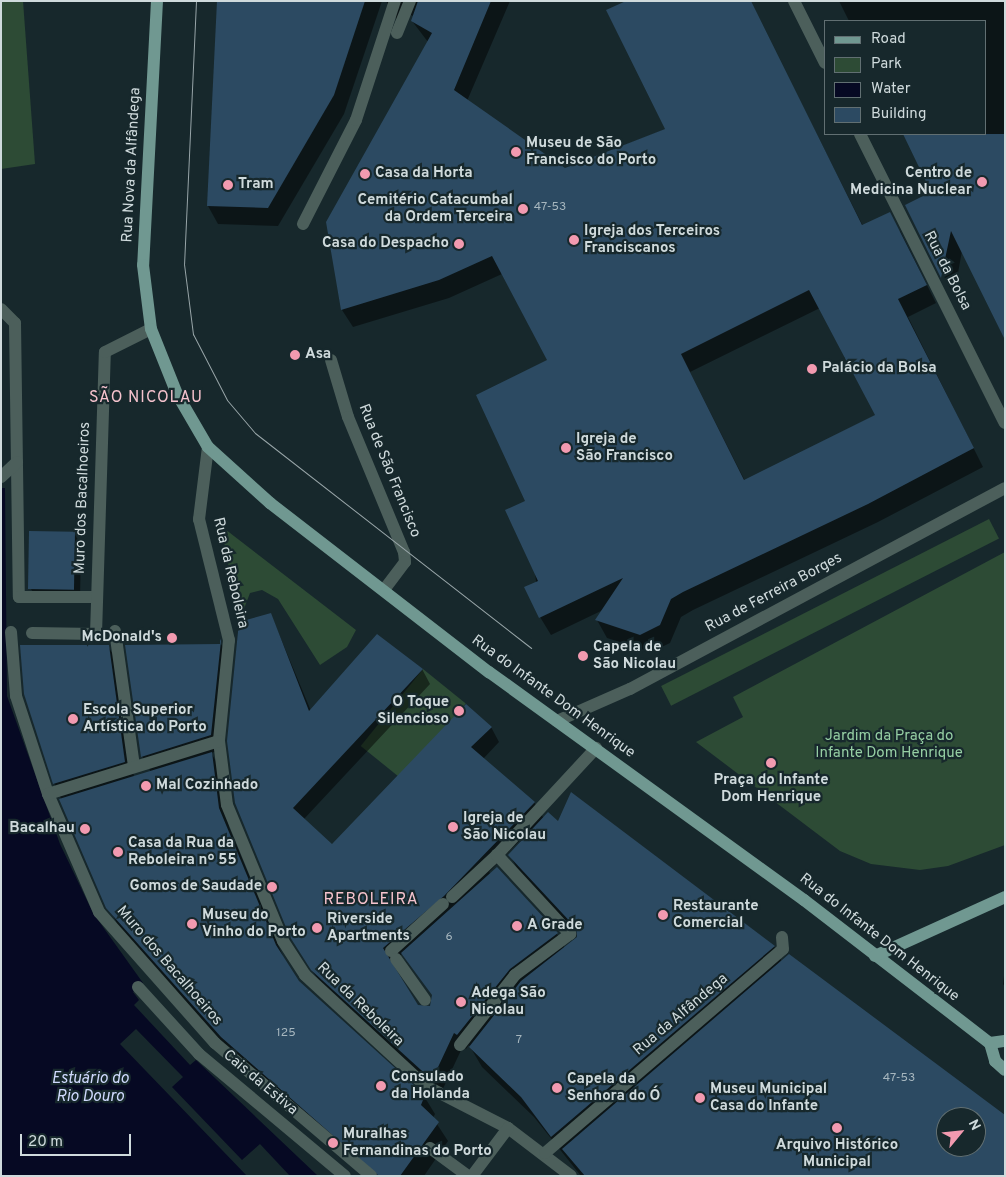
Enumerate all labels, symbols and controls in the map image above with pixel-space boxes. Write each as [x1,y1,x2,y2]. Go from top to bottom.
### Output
legend [824,20,986,135]
text: Road [871,30,906,49]
text: Park [871,55,902,74]
text: Water [871,80,910,99]
street label: Rua Nova da Alfândega [119,87,145,243]
text: Building [871,105,926,124]
place label: Museu de São Francisco do Porto [526,134,656,169]
marker: Museu de São Francisco do Porto [510,146,522,158]
place label: Centro de Medicina Nuclear [850,164,972,199]
place label: Casa da Horta [375,165,473,183]
marker: Casa da Horta [359,168,371,180]
place label: Tram [238,176,274,194]
marker: Centro de Medicina Nuclear [976,176,988,188]
marker: Tram [222,179,234,191]
place label: Cemitério Catacumbal da Ordem Terceira [357,191,513,226]
house number: 47-53 [534,201,566,215]
marker: Cemitério Catacumbal da Ordem Terceira [517,203,529,215]
place label: Igreja dos Terceiros Franciscanos [584,222,720,257]
street label: Rua da Bolsa [919,228,975,314]
marker: Igreja dos Terceiros Franciscanos [568,234,580,246]
place label: Casa do Despacho [322,235,449,253]
marker: Casa do Despacho [453,238,465,250]
place label: Asa [305,346,331,364]
marker: Asa [289,349,301,361]
place label: Palácio da Bolsa [822,360,937,378]
marker: Palácio da Bolsa [806,363,818,375]
district label: SÃO NICOLAU [88,388,204,408]
street label: Rua de São Francisco [354,402,424,540]
street label: Muro dos Bacalhoeiros [71,422,95,574]
place label: Igreja de São Francisco [576,430,673,465]
marker: Igreja de São Francisco [560,442,572,454]
street label: Rua da Reboleira [208,516,252,630]
street label: Rua de Ferreira Borges [703,549,845,637]
place label: McDonald's [82,629,162,647]
marker: McDonald's [166,632,178,644]
street label: Rua do Infante Dom Henrique [468,632,638,762]
place label: Capela de São Nicolau [593,638,676,673]
marker: Capela de São Nicolau [577,650,589,662]
place label: O Toque Silencioso [377,693,449,728]
place label: Escola Superior Artística do Porto [83,701,207,736]
marker: O Toque Silencioso [453,705,465,717]
marker: Escola Superior Artística do Porto [67,713,79,725]
park label: Jardim da Praça do Infante Dom Henrique [815,727,963,762]
marker: Praça do Infante Dom Henrique [765,757,777,769]
place label: Praça do Infante Dom Henrique [713,771,829,806]
place label: Mal Cozinhado [156,777,258,795]
marker: Mal Cozinhado [140,780,152,792]
place label: Igreja de São Nicolau [463,809,546,844]
place label: Bacalhau [9,820,75,838]
marker: Igreja de São Nicolau [447,821,459,833]
marker: Bacalhau [79,823,91,835]
place label: Casa da Rua da Reboleira nº 55 [128,834,237,869]
marker: Casa da Rua da Reboleira nº 55 [112,846,124,858]
street label: Rua do Infante Dom Henrique [796,870,962,1006]
place label: Gomos de Saudade [130,878,262,896]
marker: Gomos de Saudade [266,881,278,893]
district label: REBOLEIRA [322,890,420,910]
place label: Restaurante Comercial [673,897,759,932]
street label: Muro dos Bacalhoeiros [112,903,226,1029]
place label: Museu do Vinho do Porto [202,906,306,941]
marker: Restaurante Comercial [657,909,669,921]
place label: Riverside Apartments [327,910,410,945]
place label: A Grade [527,917,583,935]
marker: Museu do Vinho do Porto [186,918,198,930]
marker: A Grade [511,920,523,932]
marker: Riverside Apartments [311,922,323,934]
house number: 6 [445,931,453,945]
street label: Rua da Reboleira [313,959,407,1051]
street label: Rua da Alfândega [630,970,732,1060]
place label: Adega São Nicolau [471,984,546,1019]
marker: Adega São Nicolau [455,996,467,1008]
house number: 125 [276,1027,296,1041]
house number: 7 [516,1034,522,1048]
street label: Cais da Estiva [219,1047,301,1119]
place label: Consulado da Holanda [391,1068,470,1103]
water label: Estuário do Rio Douro [51,1069,129,1107]
place label: Capela da Senhora do Ó [567,1070,660,1105]
house number: 47-53 [883,1072,915,1086]
marker: Consulado da Holanda [375,1080,387,1092]
place label: Museu Municipal Casa do Infante [710,1080,827,1115]
marker: Capela da Senhora do Ó [551,1082,563,1094]
marker: Museu Municipal Casa do Infante [694,1092,706,1104]
north arrow [936,1107,986,1157]
text: N [964,1117,984,1134]
marker: Arquivo Histórico Municipal [831,1122,843,1134]
scale bar [22,1124,134,1156]
place label: Muralhas Fernandinas do Porto [343,1125,492,1160]
text: 20 m [28,1133,63,1152]
place label: Arquivo Histórico Municipal [776,1136,898,1171]
marker: Muralhas Fernandinas do Porto [327,1137,339,1149]

